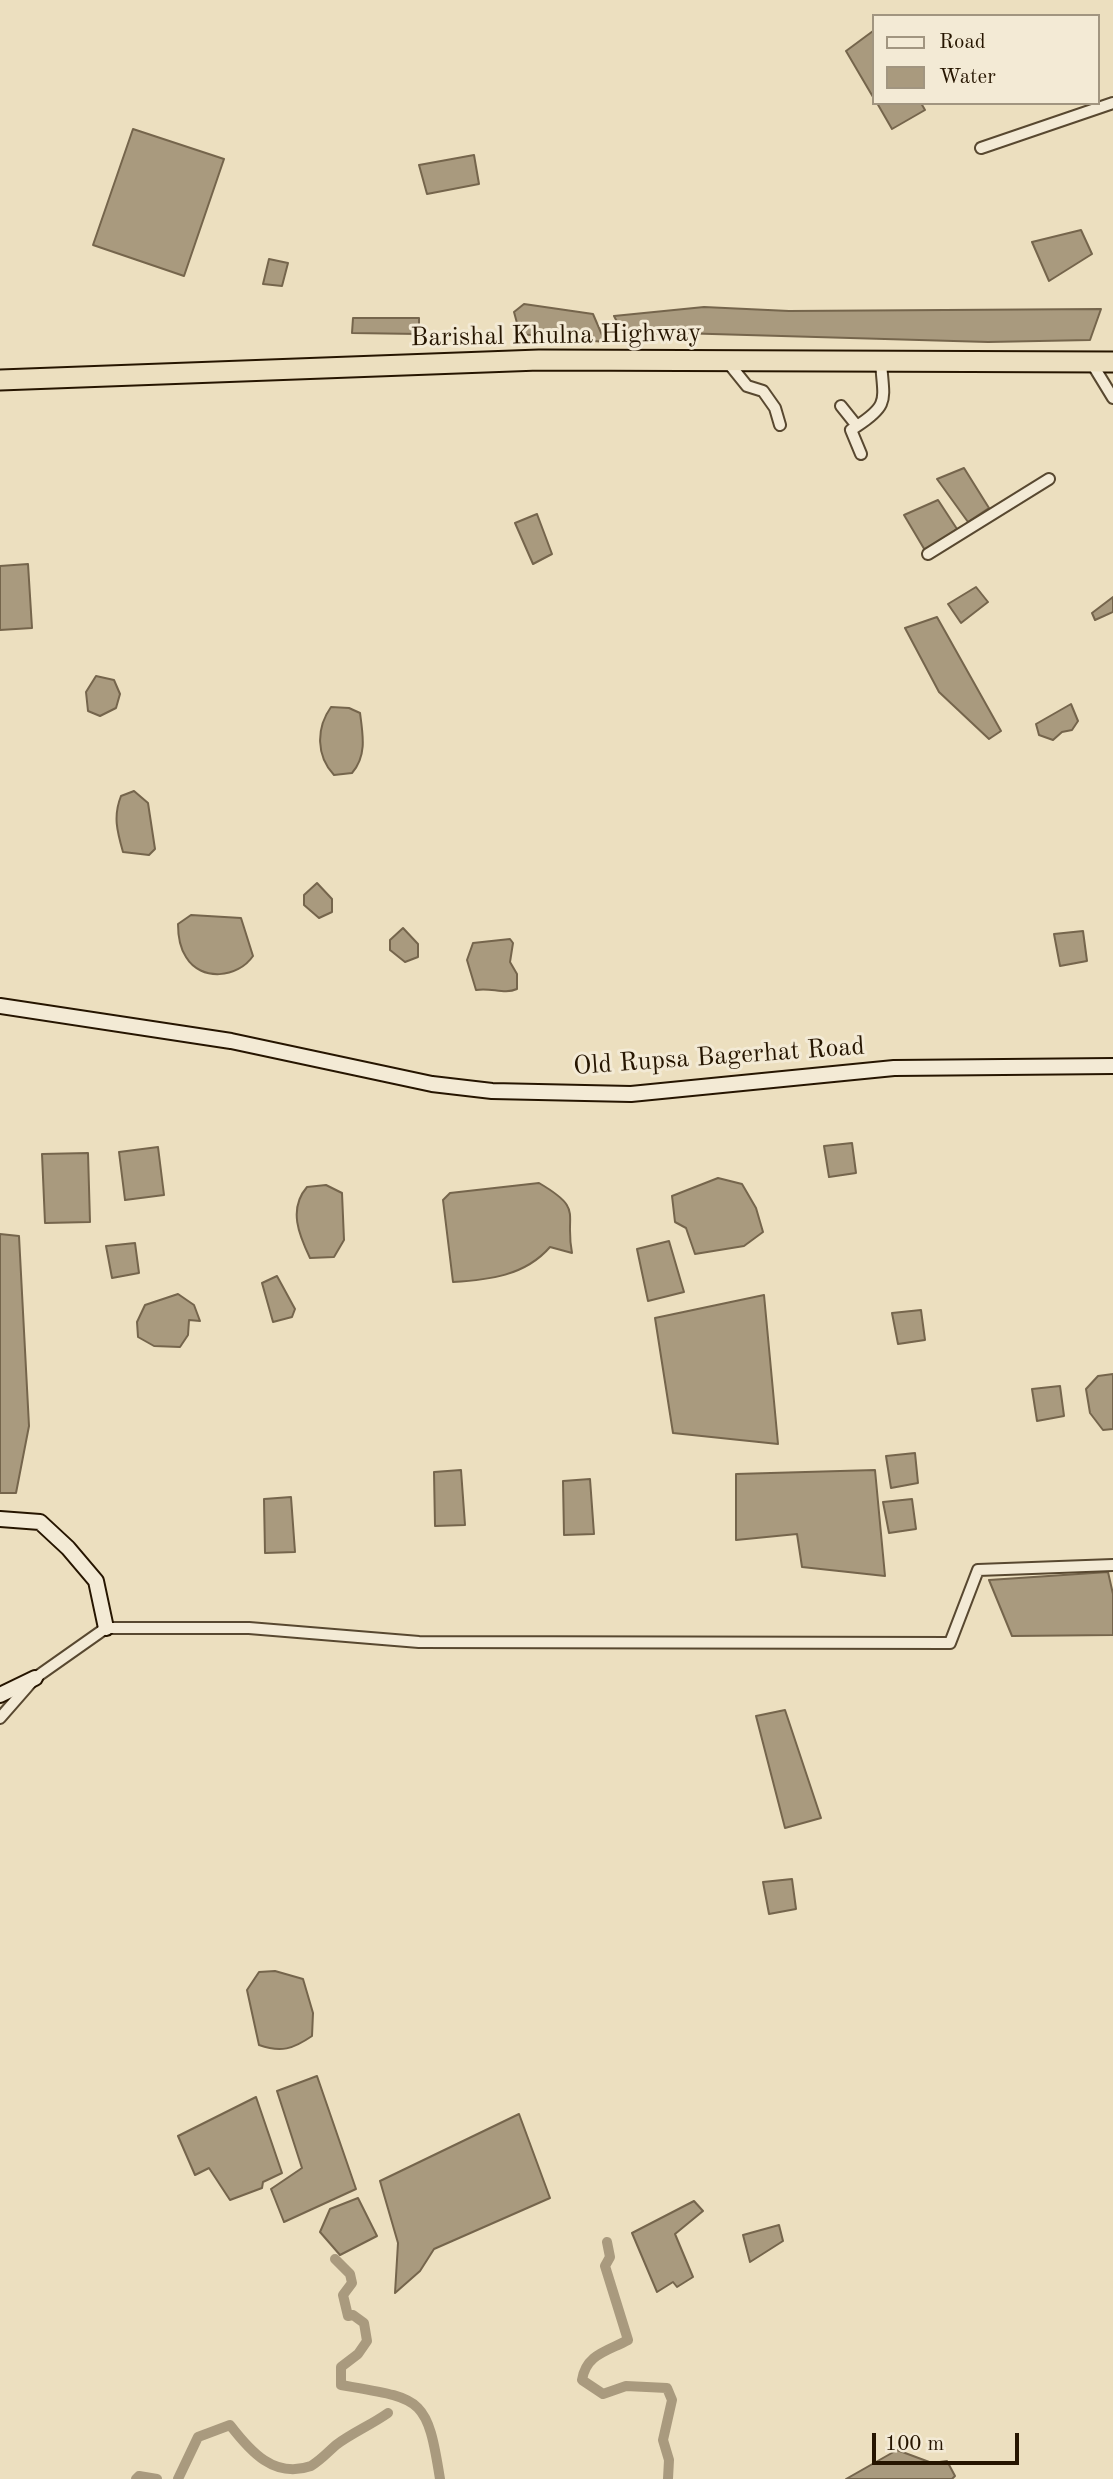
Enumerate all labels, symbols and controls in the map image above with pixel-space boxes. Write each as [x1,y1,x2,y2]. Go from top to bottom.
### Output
legend [872,14,1099,105]
text: Road [939,32,986,53]
text: Water [939,67,996,88]
street label: Barishal Khulna Highway [410,318,702,354]
street label: Old Rupsa Bagerhat Road [572,1031,866,1083]
scale bar [875,2420,1022,2464]
text: 100 m [885,2434,944,2455]

